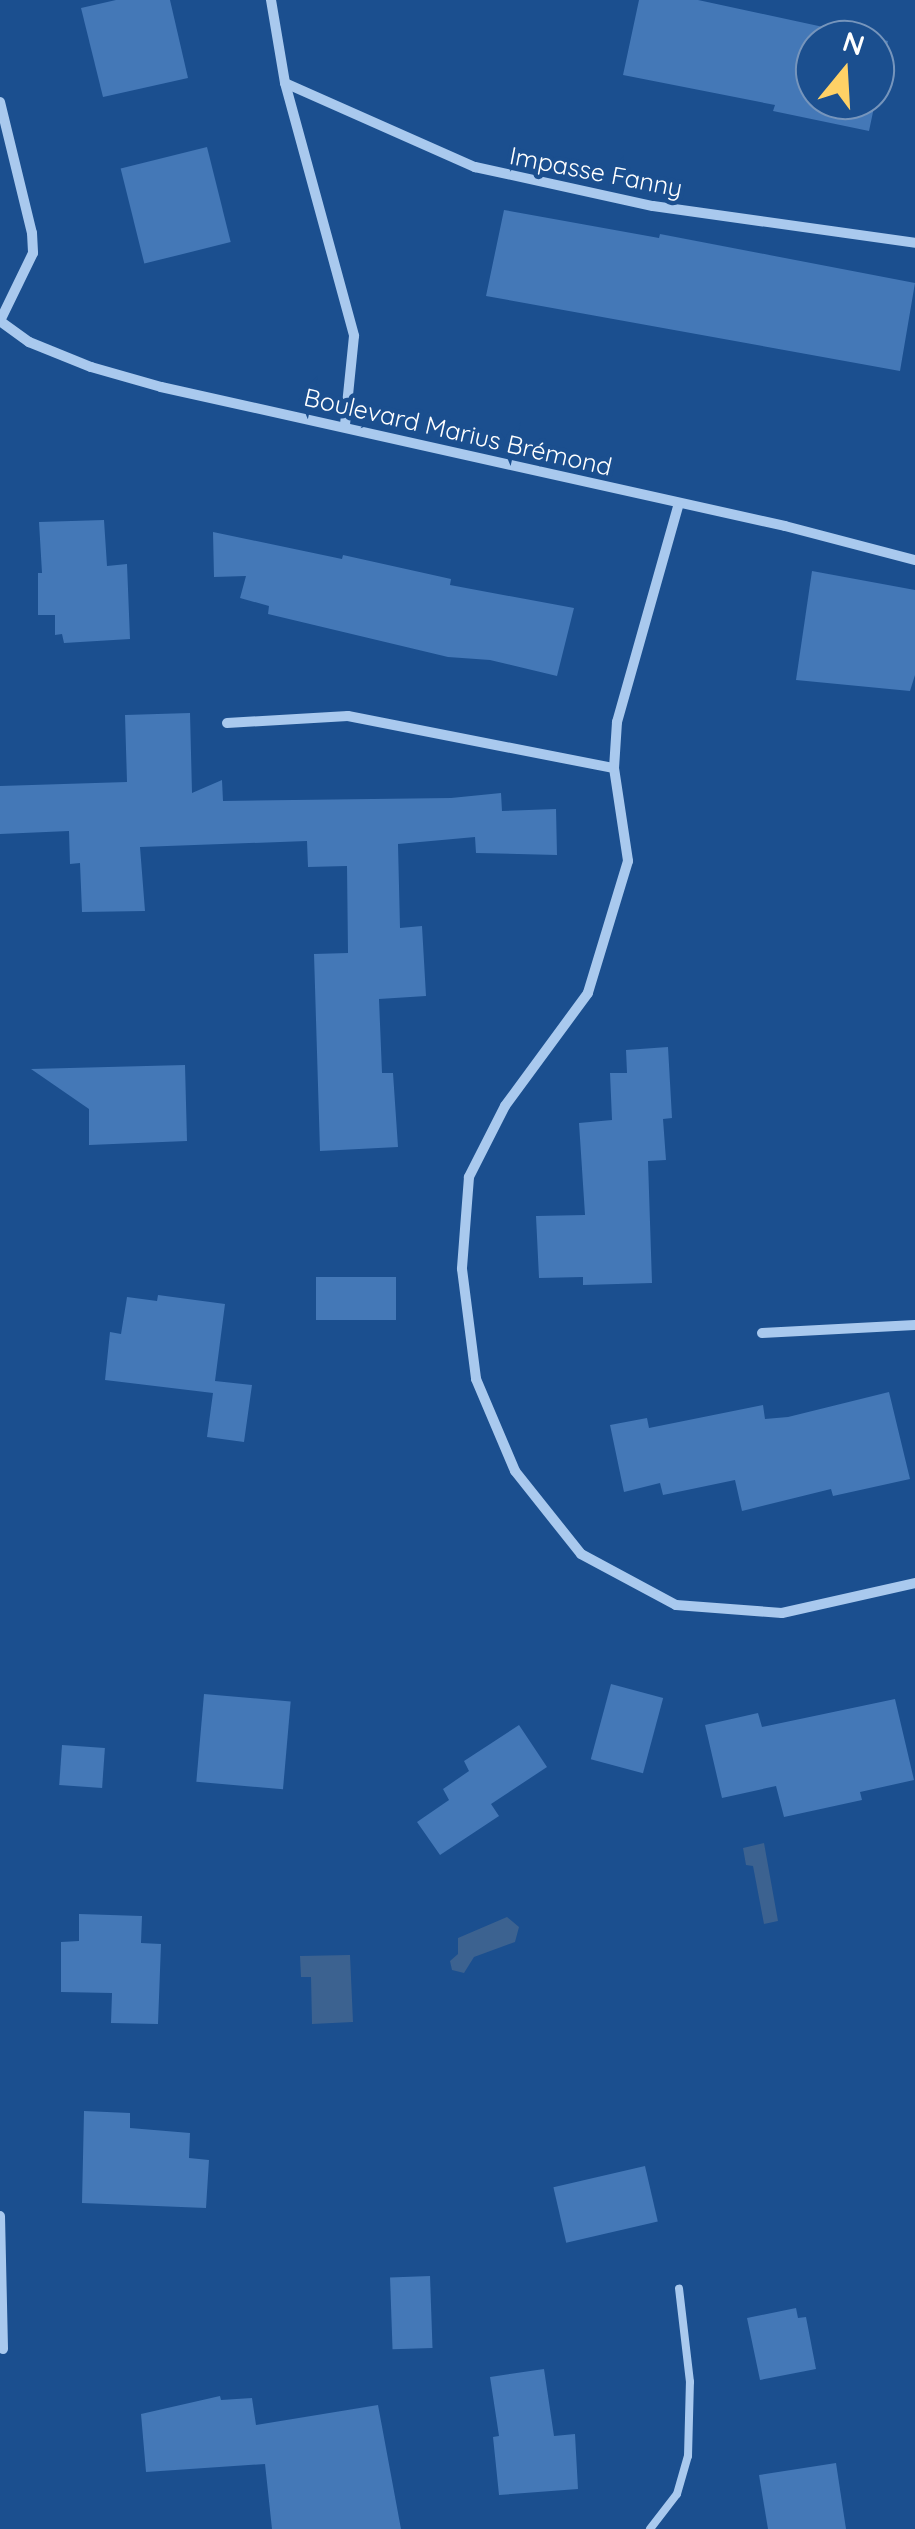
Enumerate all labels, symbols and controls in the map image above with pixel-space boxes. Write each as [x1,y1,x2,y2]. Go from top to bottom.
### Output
north arrow [795,20,895,120]
text: N [839,23,869,63]
street label: Impasse Fanny [507,141,685,203]
street label: Boulevard Marius Brémond [301,382,615,482]

